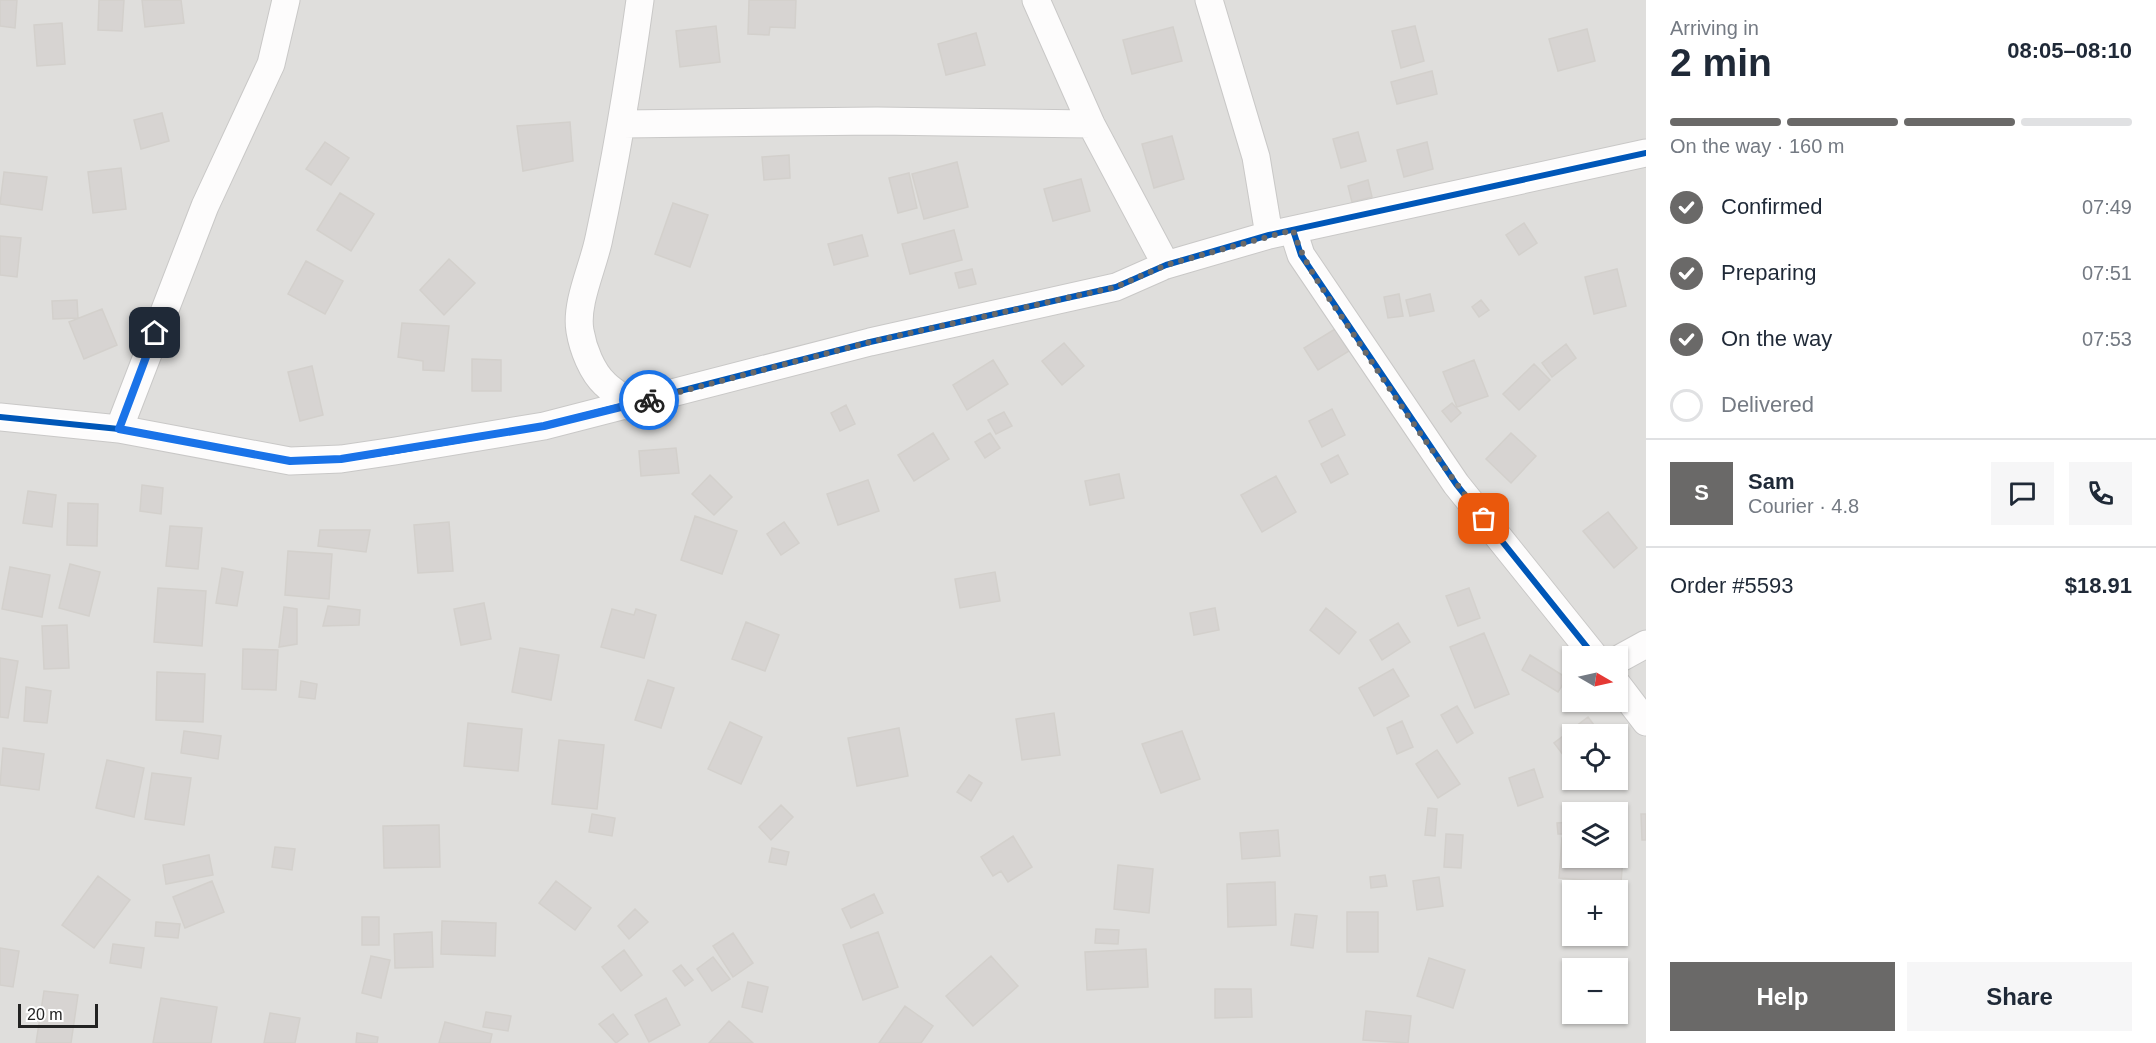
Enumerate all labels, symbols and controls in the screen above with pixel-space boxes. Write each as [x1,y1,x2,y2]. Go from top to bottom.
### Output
text: Arriving in [1670,17,1759,39]
text: 08:05–08:10 [2007,38,2132,63]
text: 2 min [1670,41,1772,84]
text: On the way · 160 m [1670,135,1845,157]
icon: check [1670,191,1703,224]
text: Confirmed [1721,194,1822,219]
text: 07:49 [2082,196,2132,218]
icon: check [1670,257,1703,290]
text: Preparing [1721,260,1816,285]
text: 07:51 [2082,262,2132,284]
pin [129,307,180,358]
icon: home [138,316,171,349]
icon: check [1670,323,1703,356]
text: On the way [1721,326,1832,351]
text: 07:53 [2082,328,2132,350]
courier [619,370,679,430]
icon: bike [633,384,666,417]
text: Delivered [1721,392,1814,417]
button: chat [1991,462,2054,525]
button: phone [2069,462,2132,525]
text: Sam [1748,469,1794,494]
text: S [1694,480,1709,505]
pin [1458,493,1509,544]
text: Courier · 4.8 [1748,495,1859,517]
icon: bag [1467,502,1500,535]
text: Order #5593 [1670,573,1794,598]
text: $18.91 [2065,573,2132,598]
north arrow [1562,646,1628,712]
map controls [1562,646,1628,1024]
button: locate [1562,724,1628,790]
button: layers [1562,802,1628,868]
button: + [1562,880,1628,946]
button: − [1562,958,1628,1024]
button: Help [1670,962,1895,1031]
button: Share [1907,962,2132,1031]
scale bar [18,1001,98,1028]
text: 20 m [27,1006,63,1023]

